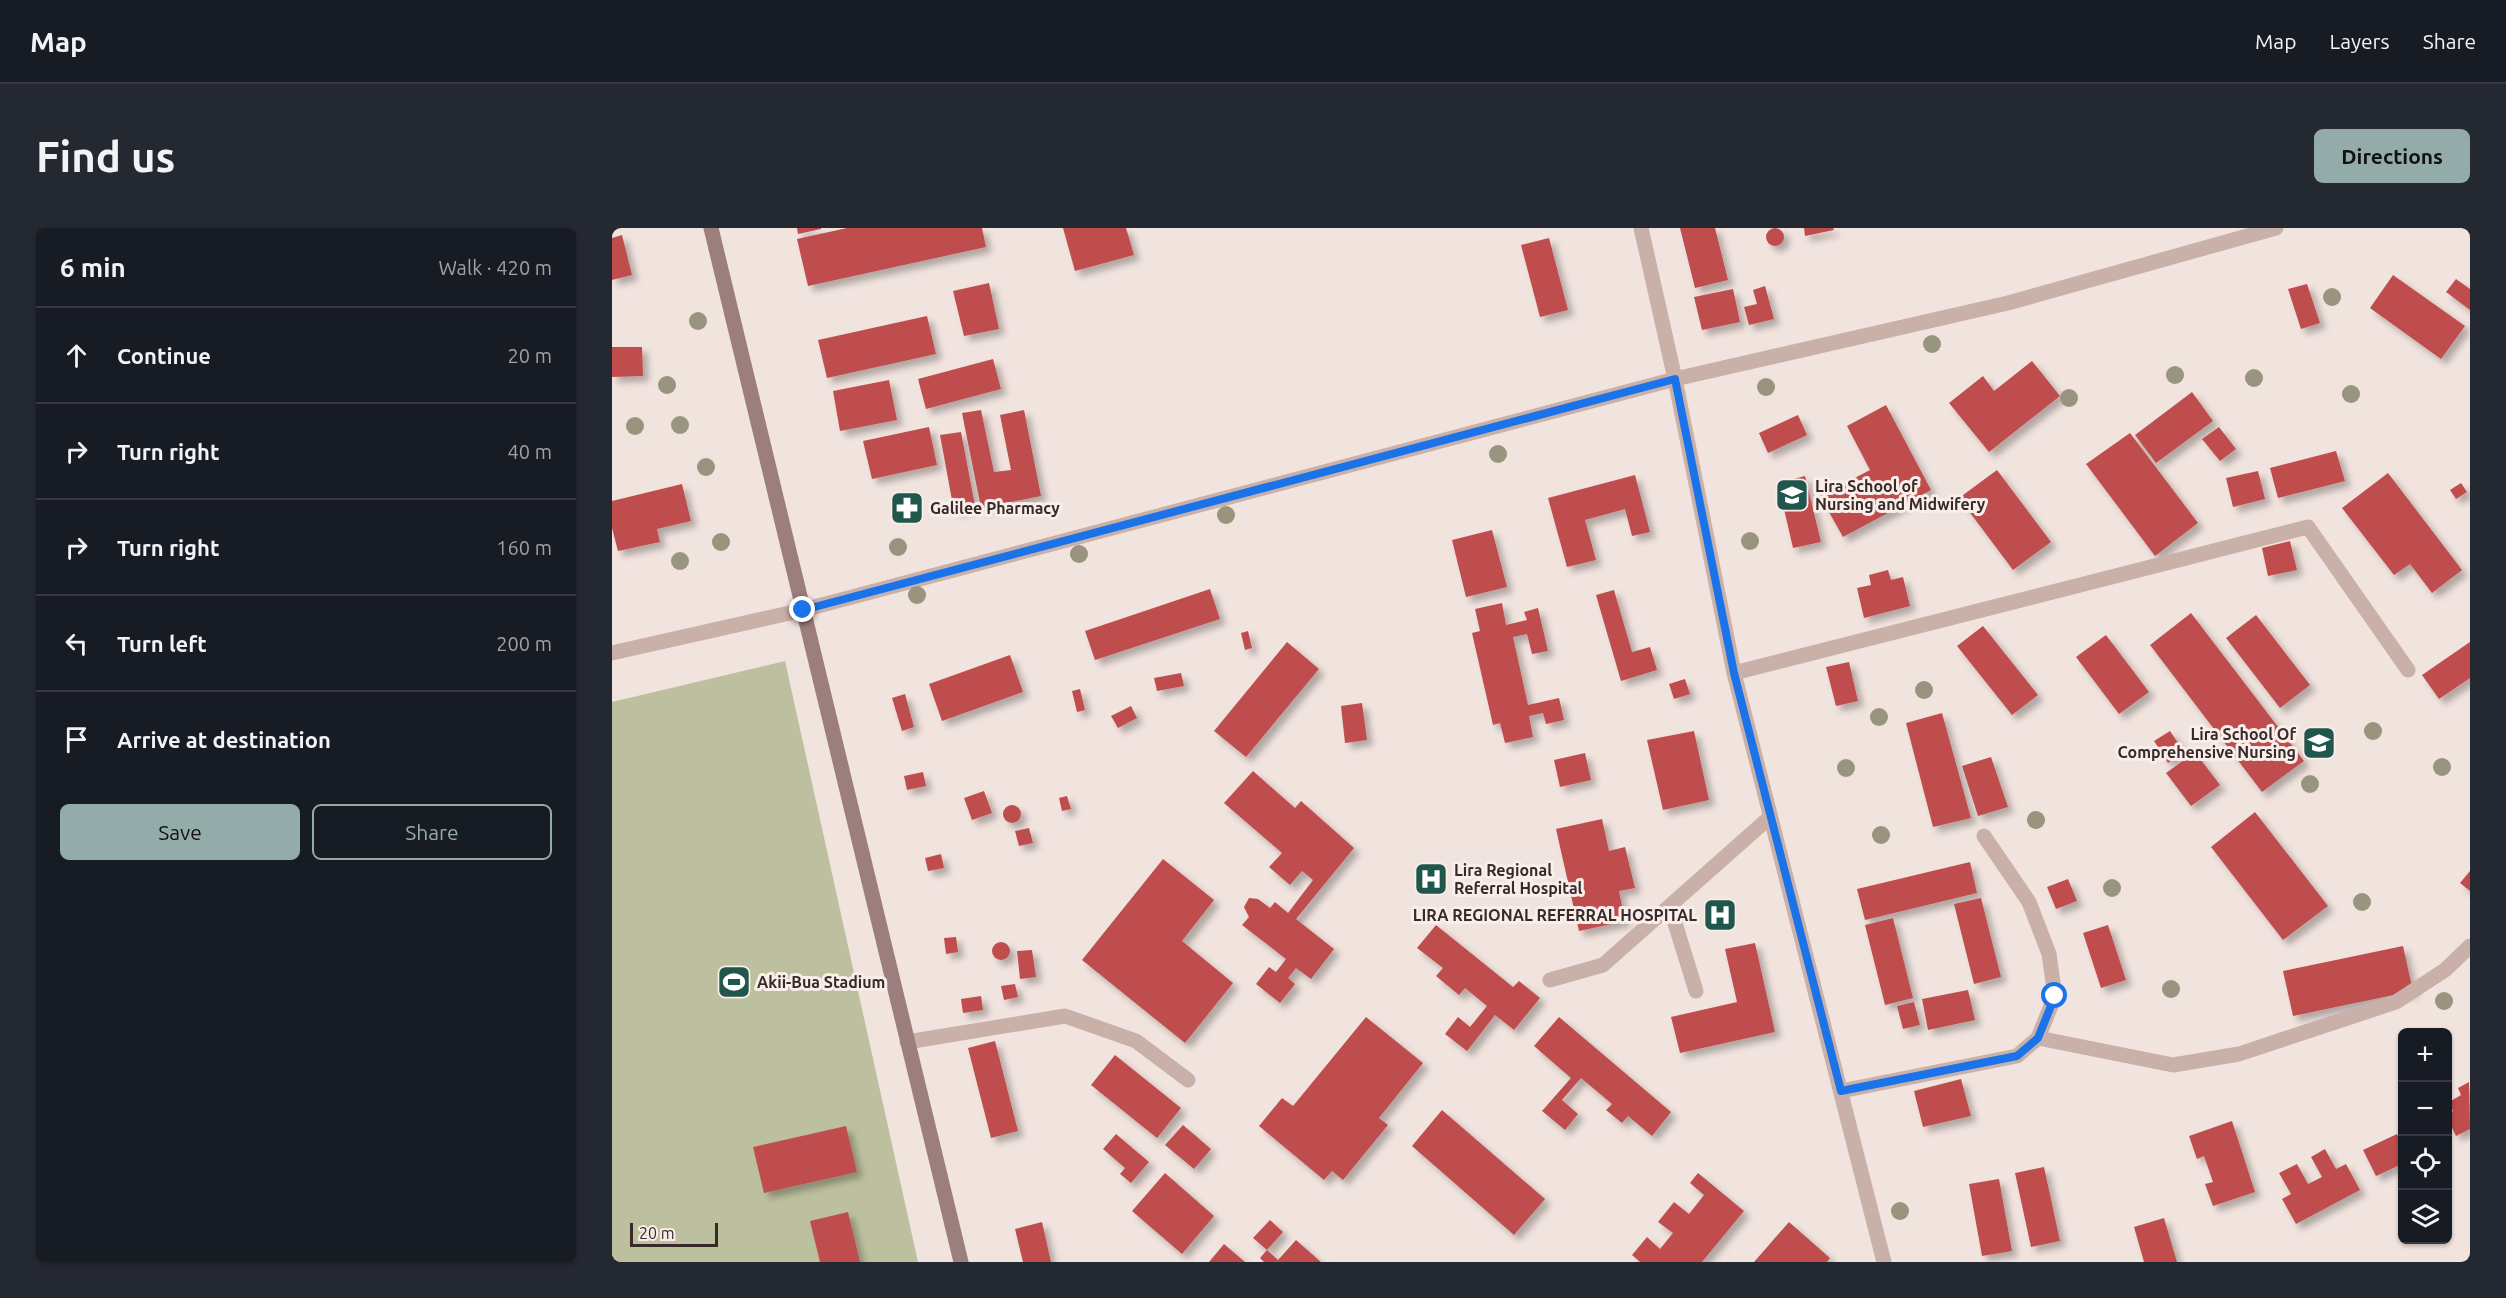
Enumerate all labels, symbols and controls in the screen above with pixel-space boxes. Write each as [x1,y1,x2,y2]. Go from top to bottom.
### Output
text: Map [30,26,87,57]
text: Map [2255,29,2296,53]
text: Layers [2329,29,2390,53]
text: Share [2423,29,2476,53]
button: Directions [2314,129,2470,183]
text: Find us [36,133,175,180]
text: 6 min [60,253,126,282]
text: Walk · 420 m [439,256,552,279]
icon: ahead [60,339,93,372]
text: Continue [117,343,211,368]
text: 20 m [508,344,552,367]
icon: right [60,435,93,468]
text: Turn right [117,439,219,464]
text: 40 m [508,440,552,463]
school or university icon: Lira School of Nursing and Midwifery [1774,477,1810,513]
place label: Lira School of Nursing and Midwifery [1815,477,1986,513]
pharmacy icon: Galilee Pharmacy [889,490,925,526]
place label: Galilee Pharmacy [930,499,1060,517]
icon: right [60,531,93,564]
text: Turn right [117,535,219,560]
text: 160 m [496,536,552,559]
route end [789,596,815,622]
icon: left [60,627,93,660]
text: Turn left [117,631,207,656]
text: 200 m [496,632,552,655]
icon: arrive [60,723,93,756]
place label: Lira School Of Comprehensive Nursing [2117,725,2296,761]
school or university icon: Lira School Of Comprehensive Nursing [2301,725,2337,761]
text: Arrive at destination [117,727,331,752]
button: Save [60,804,300,860]
button: Share [312,804,552,860]
hospital icon: Lira Regional Referral Hospital [1413,861,1449,897]
place label: Lira Regional Referral Hospital [1454,861,1583,897]
hospital icon: LIRA REGIONAL REFERRAL HOSPITAL [1702,897,1738,933]
place label: LIRA REGIONAL REFERRAL HOSPITAL [1413,906,1697,924]
sports icon: Akii-Bua Stadium [716,964,752,1000]
place label: Akii-Bua Stadium [757,973,885,991]
route start [2041,982,2067,1008]
map controls [2398,1028,2452,1244]
button: + [2398,1028,2452,1082]
button: − [2398,1082,2452,1136]
button: locate [2398,1136,2452,1190]
button: layers [2398,1190,2452,1244]
scale bar [630,1220,718,1248]
text: 20 m [639,1224,675,1242]

